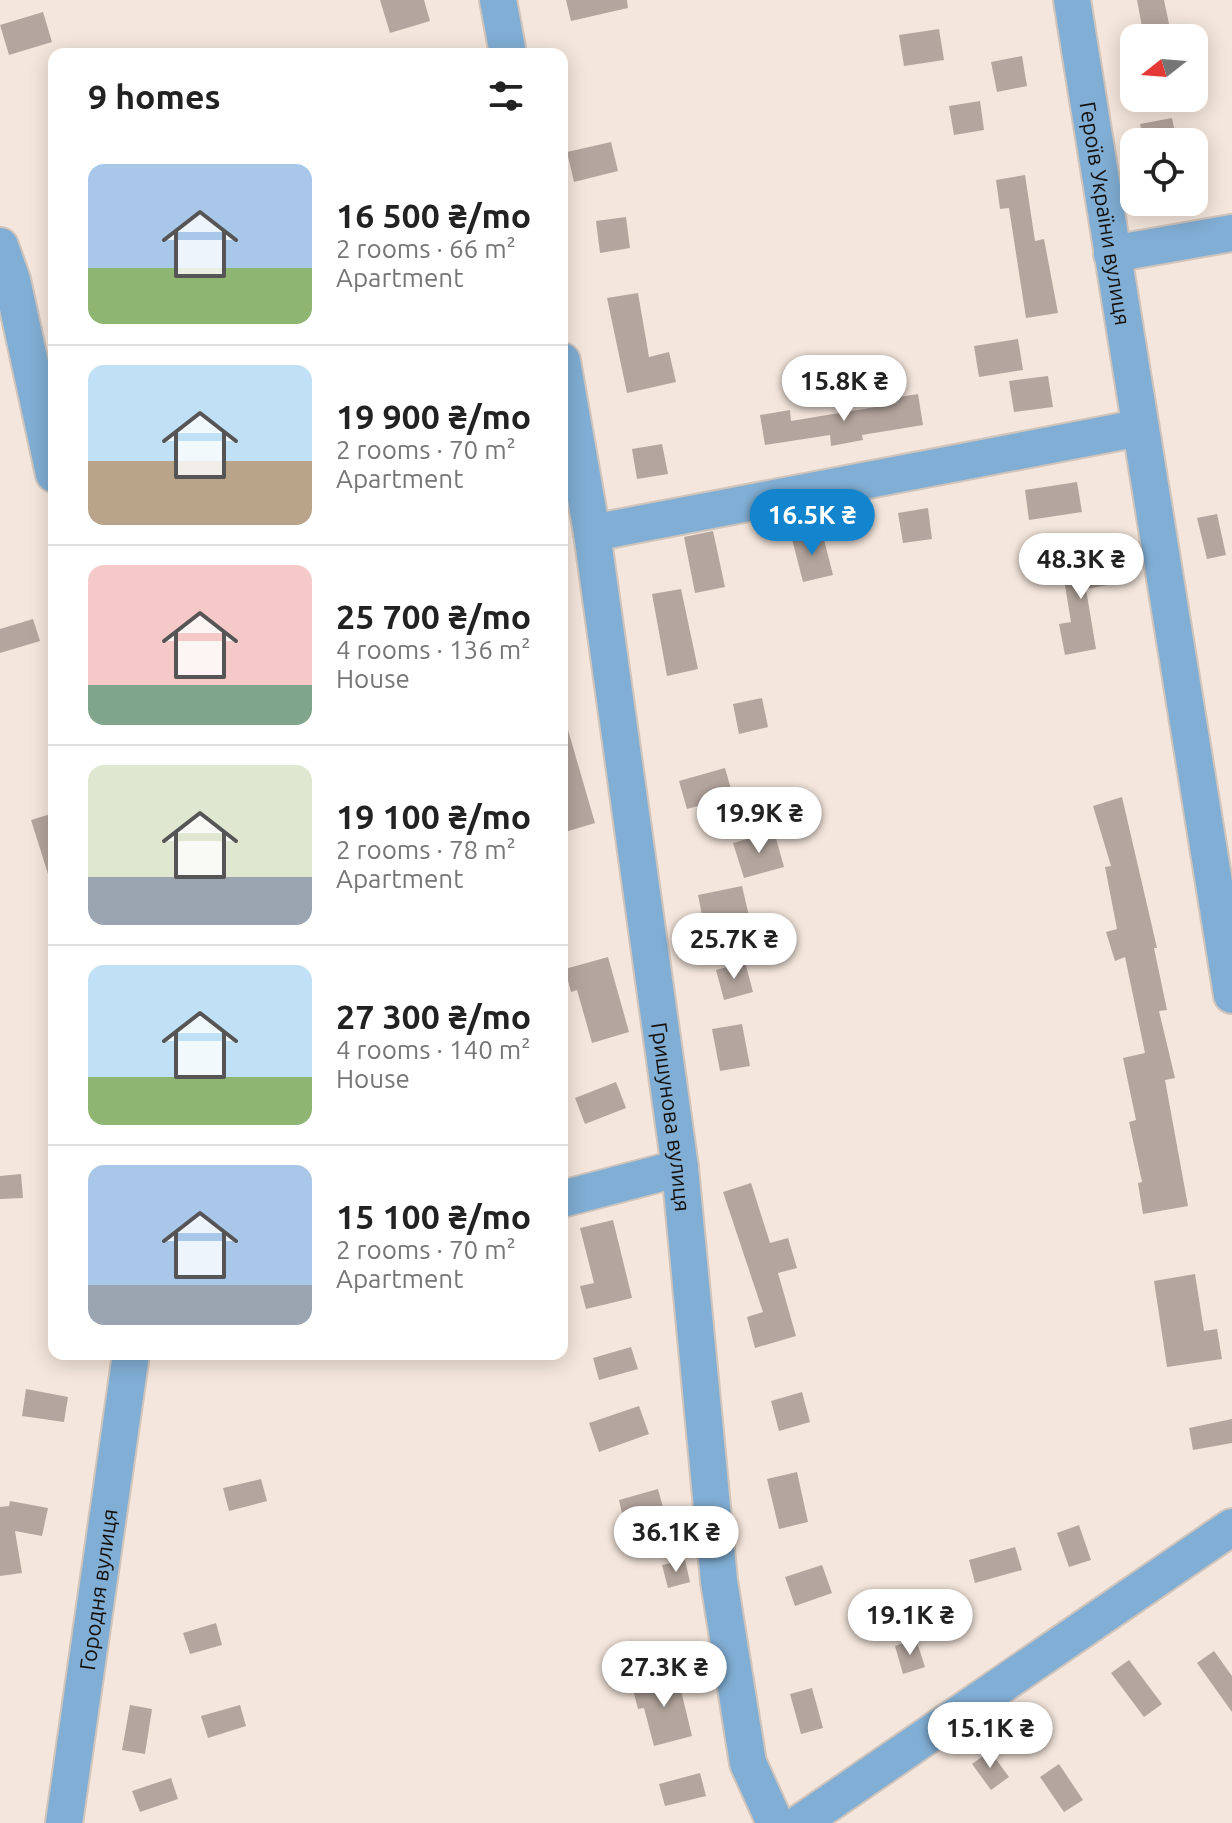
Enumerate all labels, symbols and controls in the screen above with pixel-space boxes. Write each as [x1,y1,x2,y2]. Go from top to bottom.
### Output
north arrow [1120,24,1208,112]
map controls [1120,24,1208,216]
icon: filters [484,74,528,118]
text: 9 homes [88,77,221,115]
street label: Героїв України вулиця [1076,100,1137,327]
button: locate [1120,128,1208,216]
icon: home [152,196,248,292]
text: 16 500 ₴/mo [336,196,531,234]
text: 2 rooms · 66 m² [336,234,516,263]
text: Apartment [336,263,463,292]
pin: 15.8K ₴ [770,355,918,423]
text: 15.8K ₴ [800,366,888,395]
icon: home [152,397,248,493]
text: 19 900 ₴/mo [336,397,531,435]
text: 2 rooms · 70 m² [336,435,516,464]
text: Apartment [336,464,463,493]
pin: 16.5K ₴ [738,489,886,557]
text: 16.5K ₴ [768,500,856,529]
pin: 48.3K ₴ [1007,533,1155,601]
text: 48.3K ₴ [1037,544,1125,573]
icon: home [152,597,248,693]
text: 25 700 ₴/mo [336,597,531,635]
text: 4 rooms · 136 m² [336,635,531,664]
text: House [336,664,410,693]
pin: 19.9K ₴ [685,787,833,855]
icon: home [152,797,248,893]
text: 19 100 ₴/mo [336,797,531,835]
text: 19.9K ₴ [715,798,803,827]
text: 2 rooms · 78 m² [336,835,516,864]
text: Apartment [336,864,463,893]
pin: 25.7K ₴ [660,913,808,981]
text: 25.7K ₴ [690,924,778,953]
icon: home [152,997,248,1093]
text: 27 300 ₴/mo [336,997,531,1035]
street label: Гришунова вулиця [647,1021,697,1213]
text: 4 rooms · 140 m² [336,1035,531,1064]
text: House [336,1064,410,1093]
icon: home [152,1197,248,1293]
text: 15 100 ₴/mo [336,1197,531,1235]
text: 2 rooms · 70 m² [336,1235,516,1264]
text: Apartment [336,1264,463,1293]
pin: 36.1K ₴ [602,1506,750,1574]
street label: Городня вулиця [73,1507,121,1672]
text: 36.1K ₴ [632,1517,720,1546]
pin: 19.1K ₴ [836,1589,984,1657]
text: 19.1K ₴ [866,1600,954,1629]
pin: 27.3K ₴ [590,1641,738,1709]
text: 27.3K ₴ [620,1652,708,1681]
pin: 15.1K ₴ [916,1702,1064,1770]
text: 15.1K ₴ [946,1713,1034,1742]

